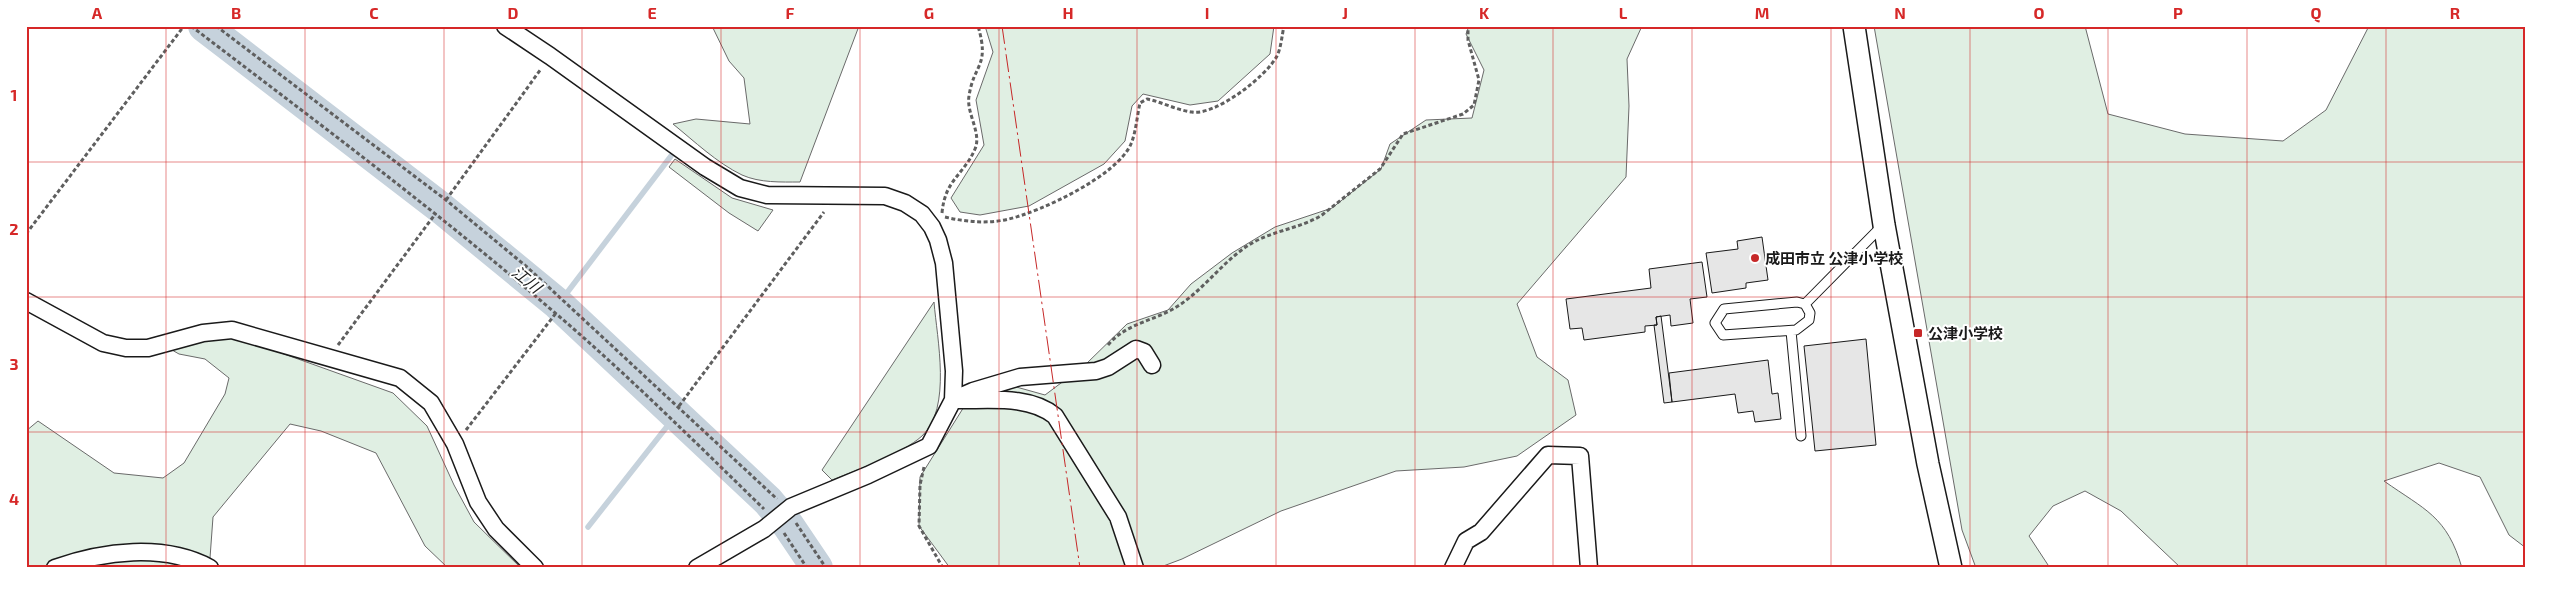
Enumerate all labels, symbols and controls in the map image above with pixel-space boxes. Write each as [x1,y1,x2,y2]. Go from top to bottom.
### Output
text: A [92,3,103,22]
text: B [231,3,241,22]
text: C [369,3,379,22]
text: D [508,3,519,22]
text: E [647,3,657,22]
text: F [786,3,795,22]
text: G [924,3,934,22]
text: H [1062,3,1074,22]
text: I [1205,3,1209,22]
text: J [1342,3,1348,22]
text: K [1479,3,1490,22]
text: L [1619,3,1628,22]
text: M [1755,3,1769,22]
text: N [1894,3,1906,22]
text: O [2033,3,2045,22]
text: P [2173,3,2183,22]
text: Q [2310,3,2322,23]
text: R [2450,3,2460,22]
text: 1 [11,85,17,104]
text: 2 [9,219,19,238]
place label: 成田市立 公津小学校 [1765,249,1903,267]
marker: 成田市立 公津小学校 [1749,252,1761,264]
water label: 江川 [509,262,547,298]
place label: 公津小学校 [1928,324,2003,342]
marker: 公津小学校 [1912,327,1924,339]
text: 3 [9,354,19,373]
text: 4 [9,489,19,508]

